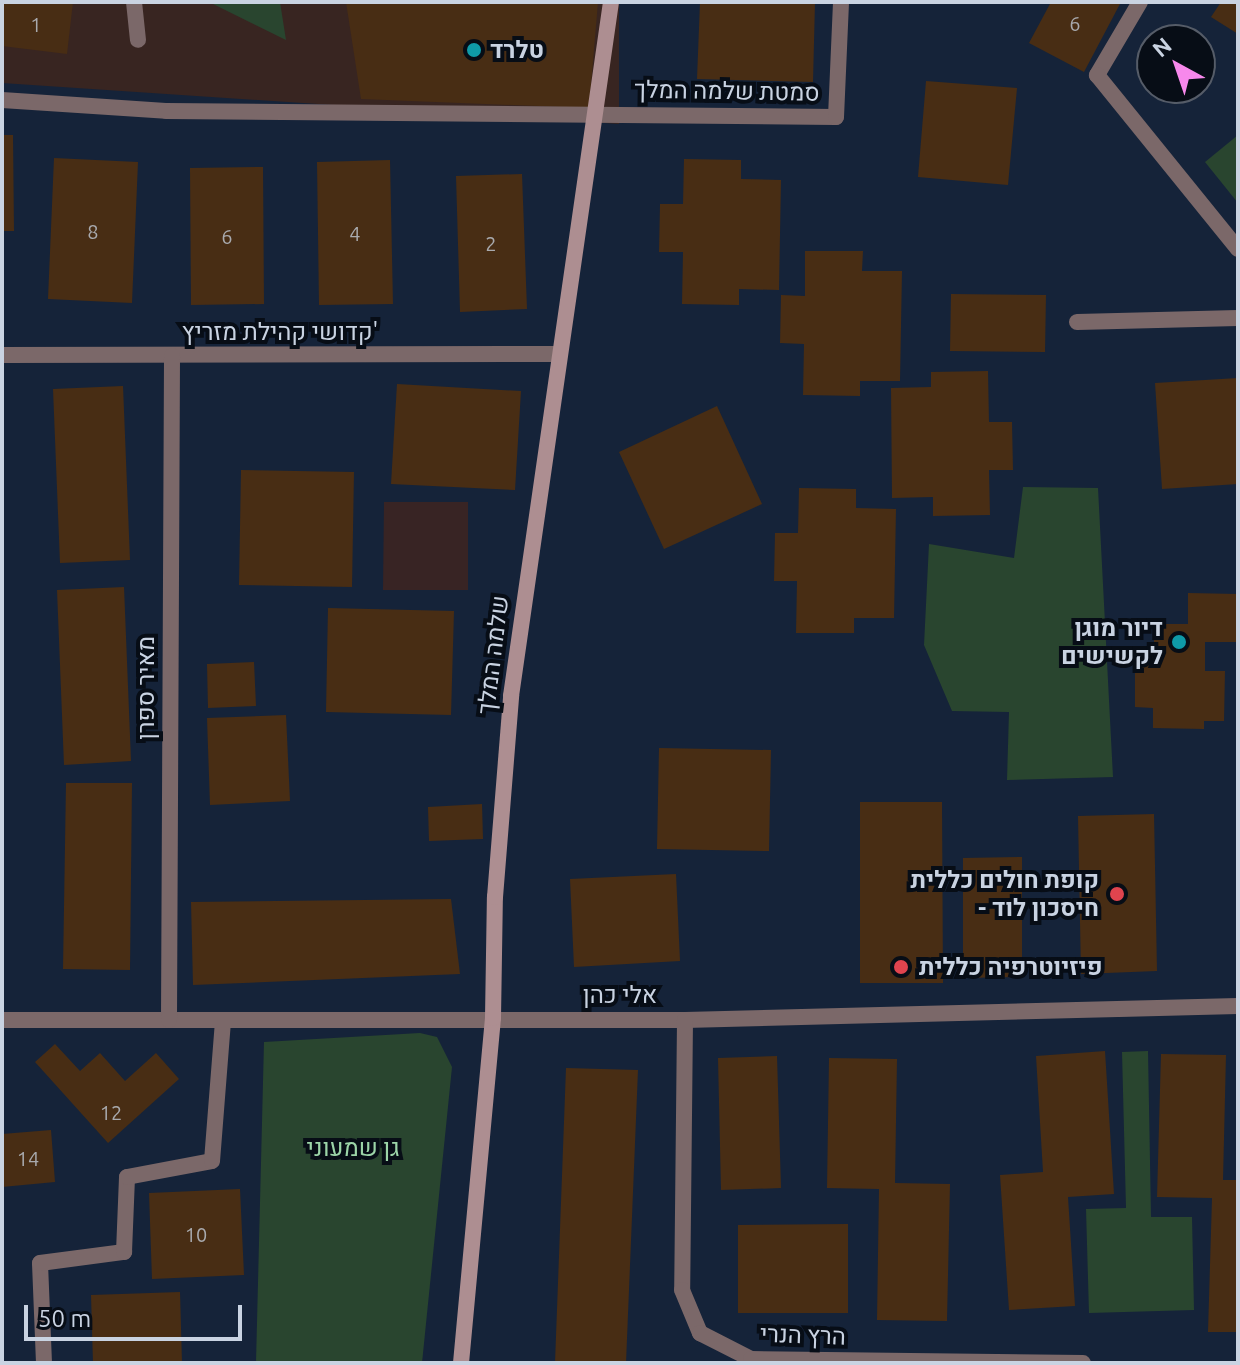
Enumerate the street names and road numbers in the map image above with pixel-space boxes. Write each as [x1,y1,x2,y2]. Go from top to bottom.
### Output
street label: סמטת שלמה המלך [634,75,820,107]
street label: קדושי קהילת מזריץ' [182,318,378,346]
street label: שלמה המלך [471,594,515,716]
street label: מאיר ספרן [132,636,160,740]
street label: אלי כהן [583,981,657,1009]
street label: הרץ הנרי [759,1319,847,1351]

